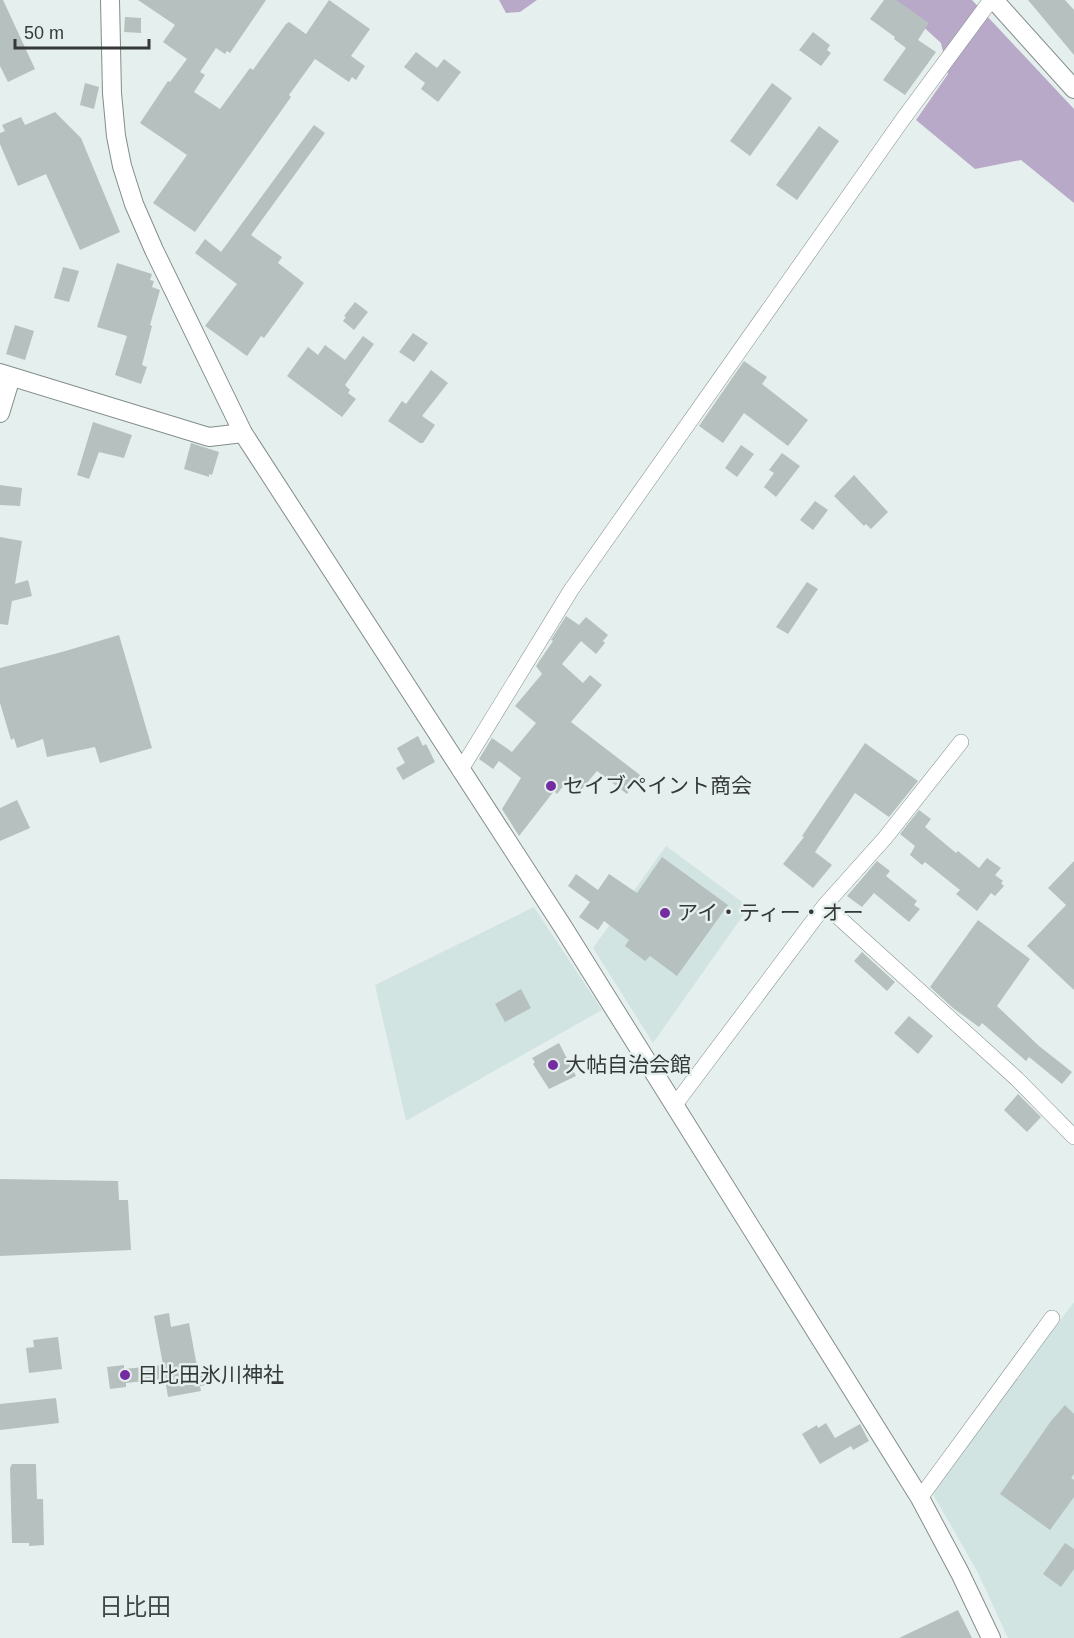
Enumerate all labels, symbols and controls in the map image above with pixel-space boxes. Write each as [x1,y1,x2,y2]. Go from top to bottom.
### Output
scale bar [15,12,148,50]
text: 50 m [24,23,64,43]
place label: セイブペイント商会 [563,774,752,797]
marker: セイブペイント商会 [544,779,558,793]
place label: アイ・ティー・オー [677,901,864,924]
marker: アイ・ティー・オー [658,906,672,920]
place label: 大帖自治会館 [565,1053,691,1076]
marker: 大帖自治会館 [546,1058,560,1072]
place label: 日比田氷川神社 [137,1363,284,1386]
marker: 日比田氷川神社 [118,1368,132,1382]
district label: 日比田 [99,1593,171,1620]

